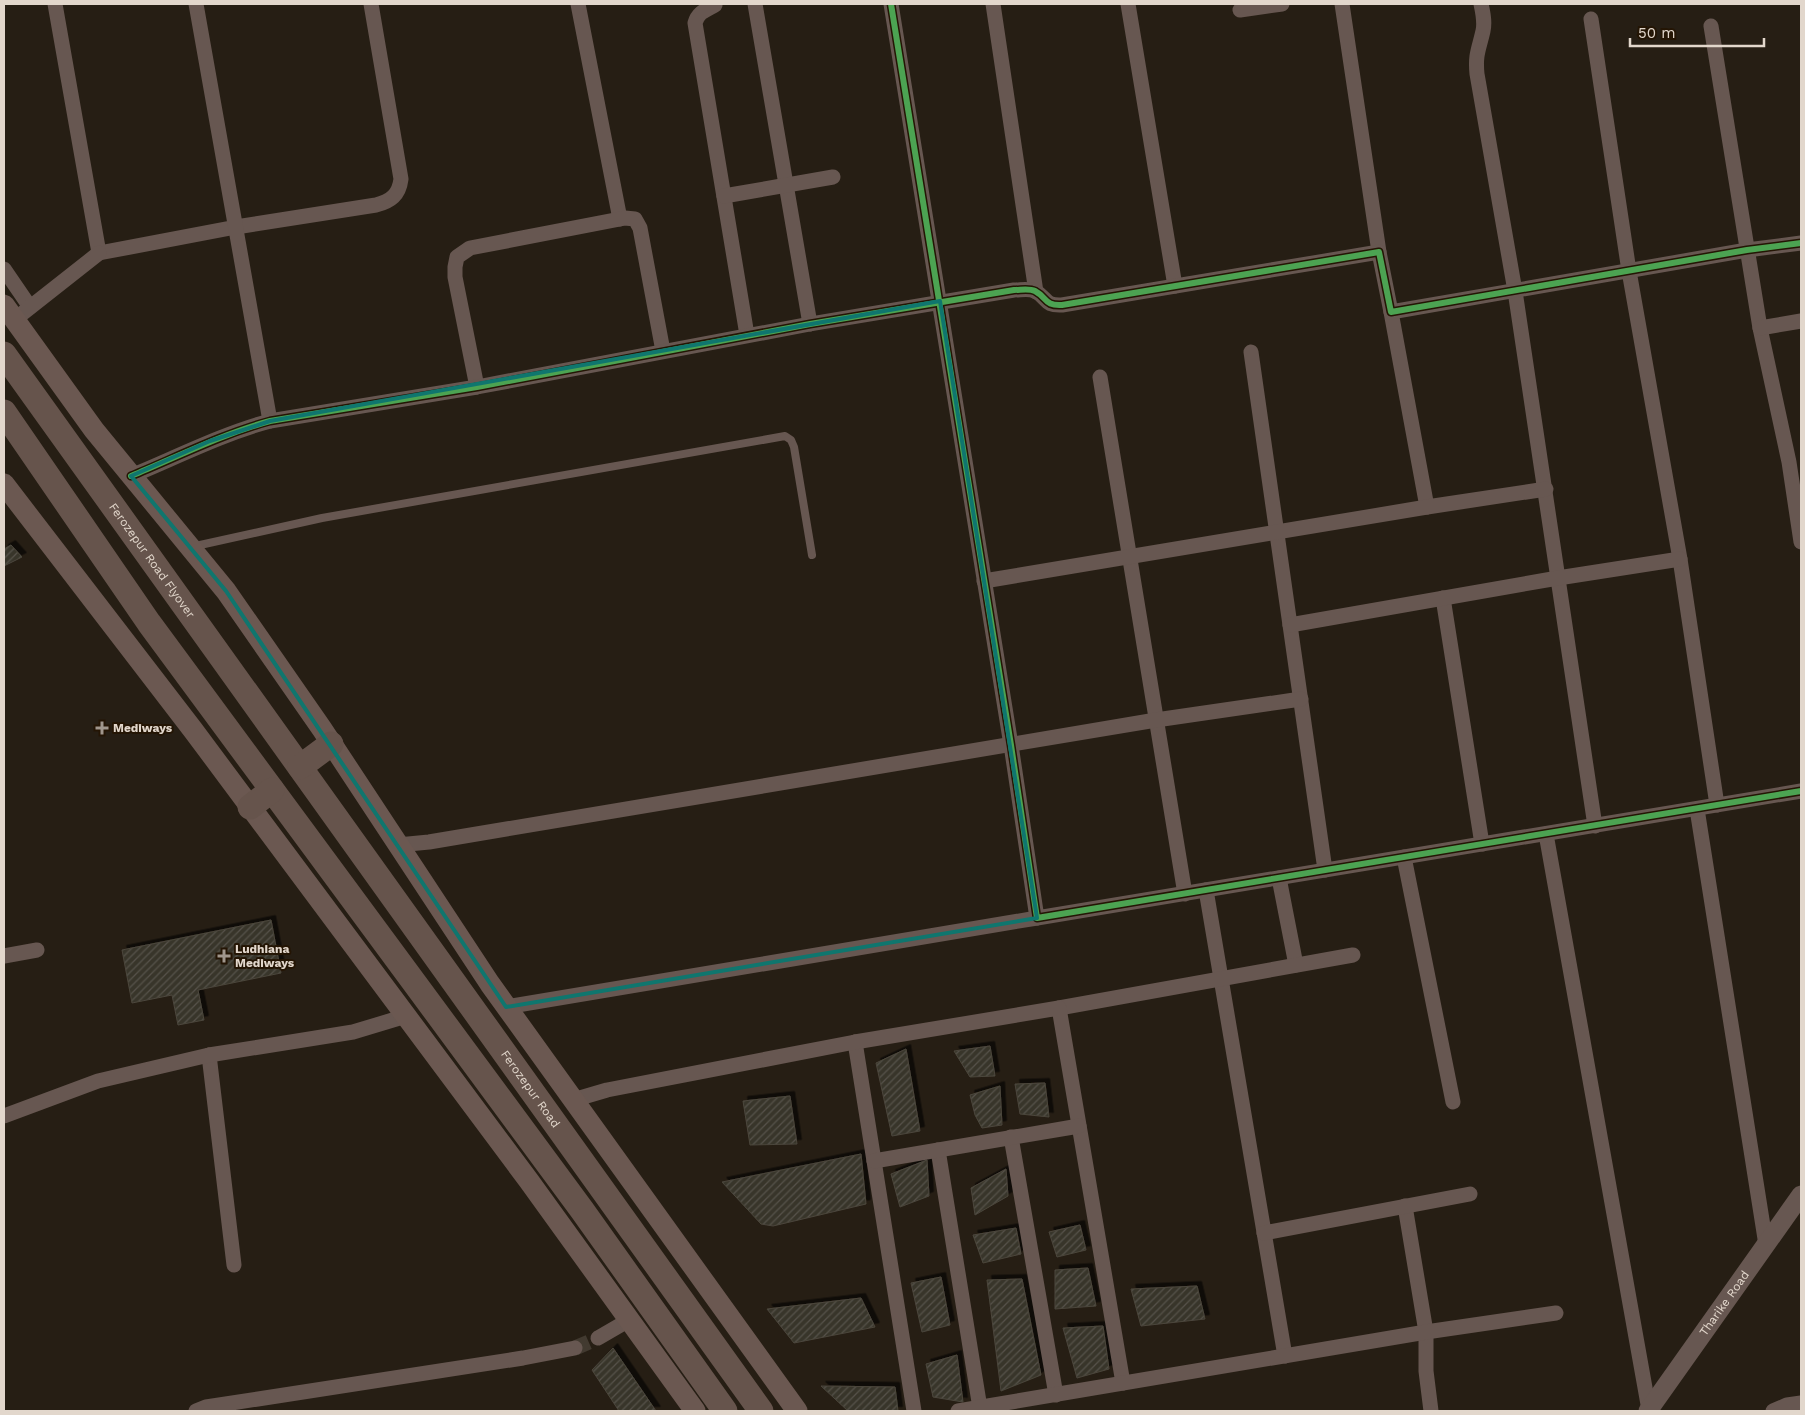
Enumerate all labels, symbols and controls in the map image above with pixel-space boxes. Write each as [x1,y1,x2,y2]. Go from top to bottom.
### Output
scale bar [1630,15,1764,47]
text: 50 m [1638,24,1675,42]
street label: Ferozepur Road Flyover [106,500,198,621]
marker: Mediways [95,721,109,735]
place label: Mediways [113,721,173,735]
place label: Ludhiana Mediways [235,942,295,970]
marker: Ludhiana Mediways [217,949,231,963]
street label: Ferozepur Road [498,1048,563,1130]
street label: Tharike Road [1697,1268,1752,1338]

